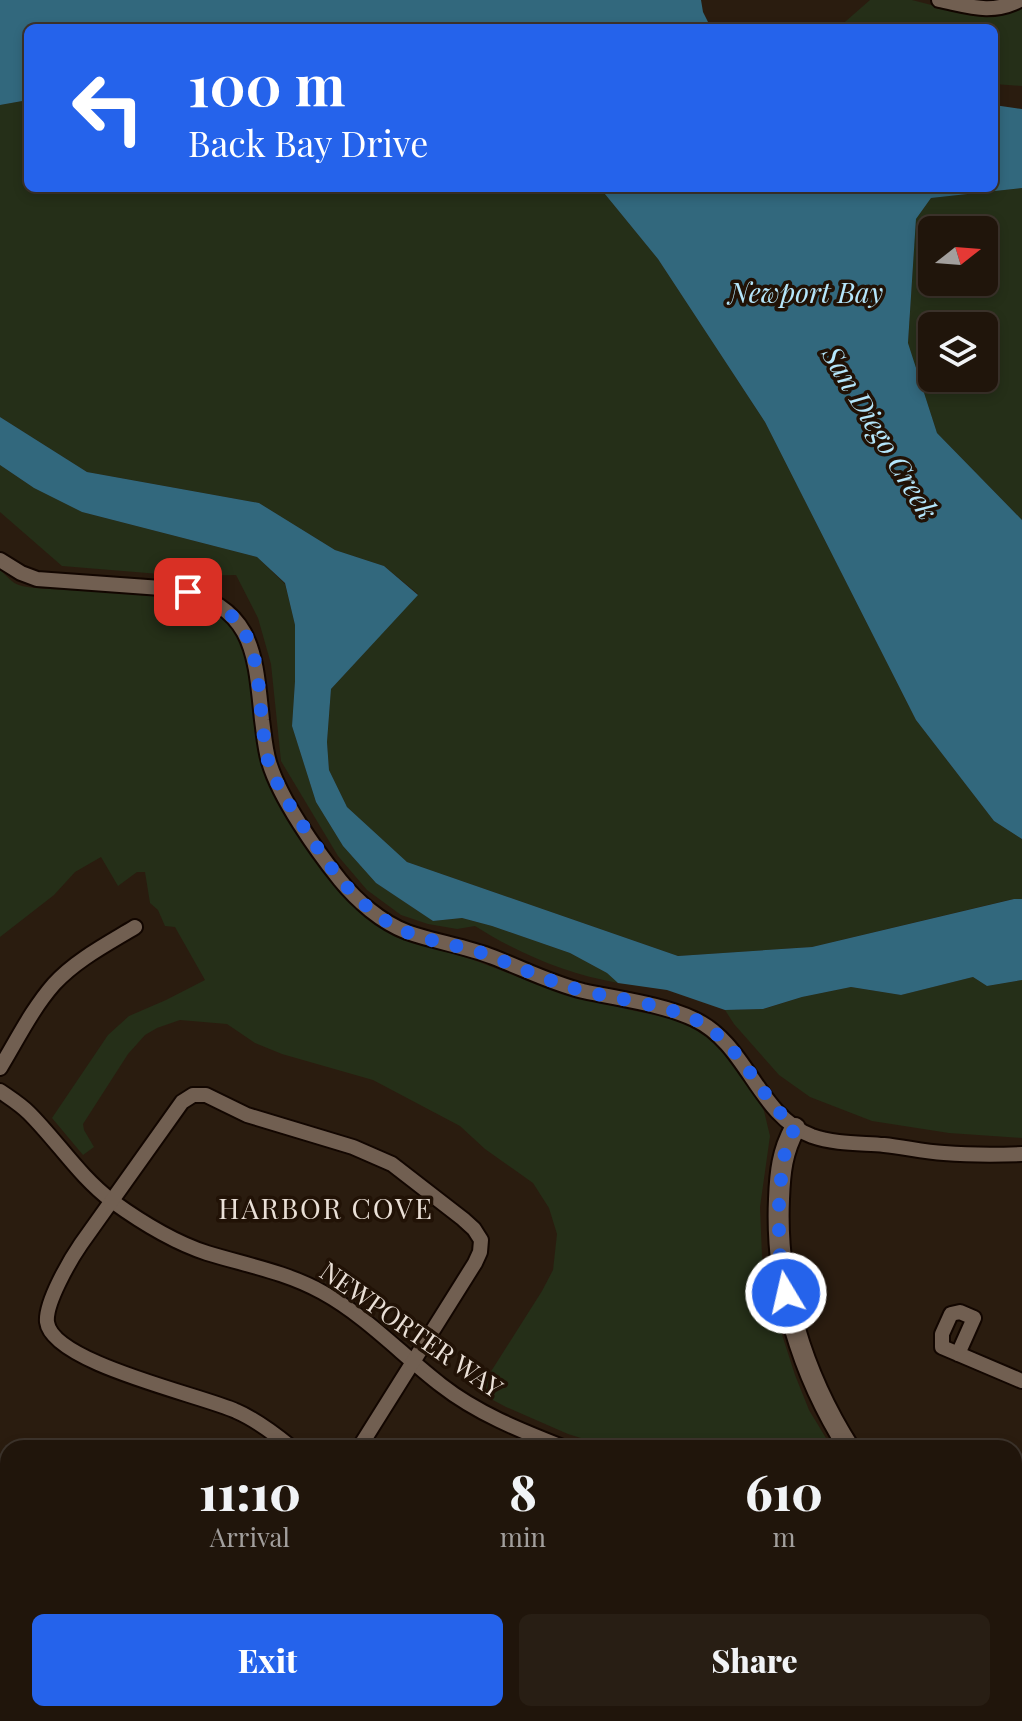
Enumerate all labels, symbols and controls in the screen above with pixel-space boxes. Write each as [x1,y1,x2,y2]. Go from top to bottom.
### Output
text: 100 m [188,46,345,121]
icon: left [56,56,160,160]
text: Back Bay Drive [188,118,429,166]
north arrow [918,216,998,296]
map controls [918,216,998,392]
water label: Newport Bay [726,273,883,310]
button: layers [918,312,998,392]
water label: San Diego Creek [814,338,948,526]
pin [154,558,222,626]
icon: arrive [166,570,210,614]
district label: HARBOR COVE [218,1189,434,1226]
position arrow [744,1251,828,1335]
street label: NEWPORTER WAY [314,1253,511,1405]
text: 11:10 [199,1459,301,1523]
text: 8 [509,1459,537,1523]
text: 610 [745,1459,823,1523]
text: Arrival [210,1519,290,1554]
text: min [500,1519,546,1554]
text: m [772,1519,796,1554]
button: Exit [32,1614,503,1706]
button: Share [519,1614,990,1706]

